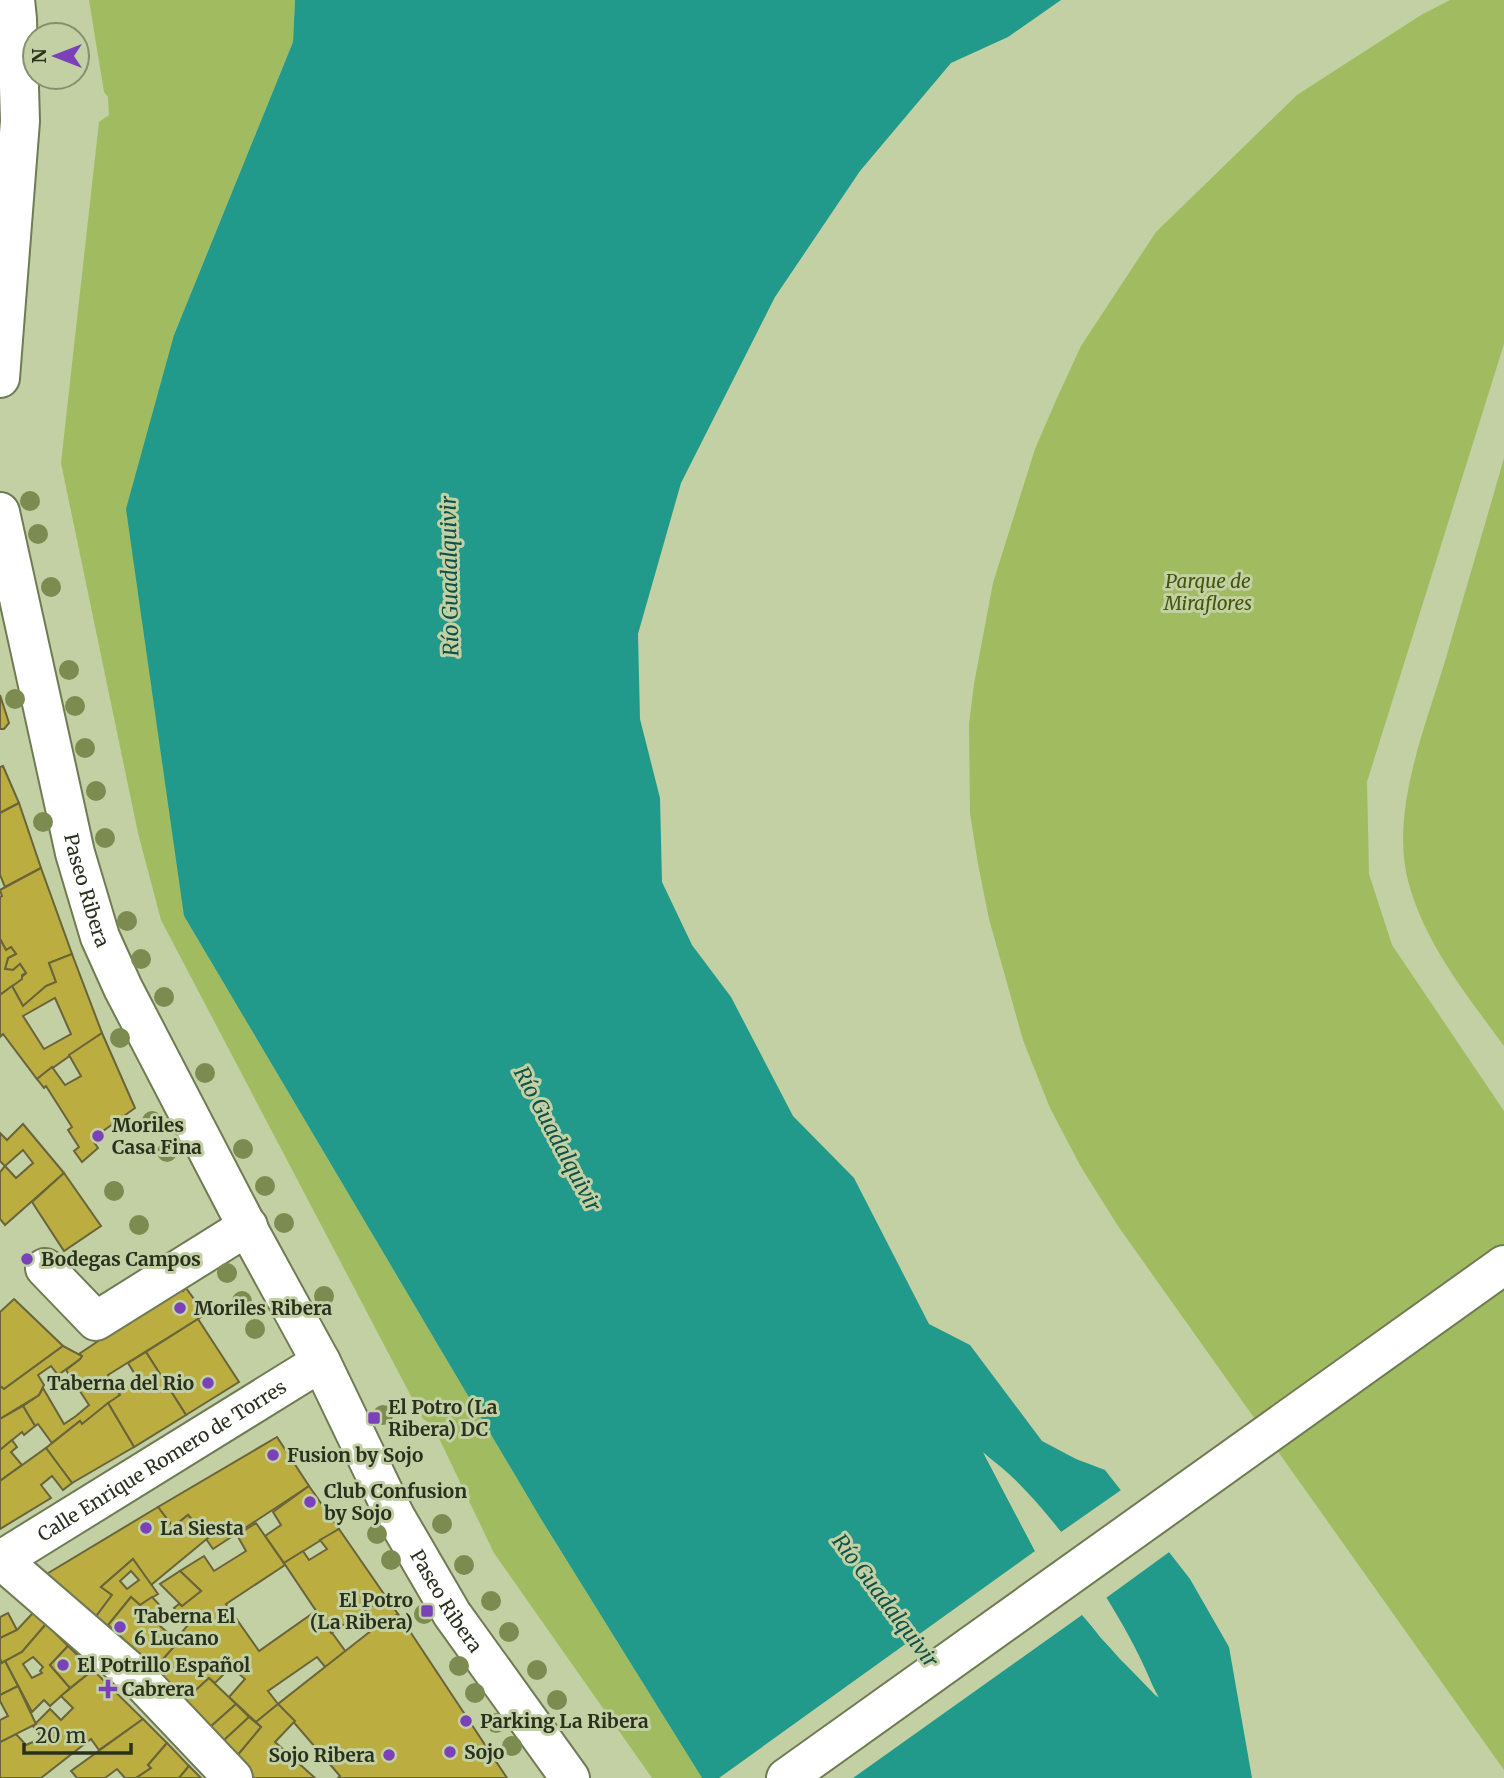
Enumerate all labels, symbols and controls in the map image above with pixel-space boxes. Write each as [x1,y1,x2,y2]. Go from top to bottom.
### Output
north arrow [21,21,91,91]
text: N [27,48,51,64]
water label: Río Guadalquivir [435,495,464,656]
park label: Parque de Miraflores [1163,569,1252,615]
street label: Paseo Ribera [59,831,115,951]
water label: Río Guadalquivir [508,1062,607,1216]
place label: Moriles Casa Fina [112,1113,202,1159]
marker: Moriles Casa Fina [90,1128,106,1144]
place label: Bodegas Campos [41,1247,201,1271]
marker: Bodegas Campos [19,1251,35,1267]
place label: Moriles Ribera [194,1296,333,1320]
marker: Moriles Ribera [172,1300,188,1316]
place label: Taberna del Rio [47,1371,194,1395]
street label: Calle Enrique Romero de Torres [33,1375,291,1547]
marker: Taberna del Rio [200,1375,216,1391]
place label: El Potro (La Ribera) DC [388,1395,498,1441]
marker: El Potro (La Ribera) DC [366,1410,382,1426]
place label: Fusion by Sojo [287,1443,423,1467]
marker: Fusion by Sojo [265,1447,281,1463]
place label: Club Confusion by Sojo [324,1479,467,1525]
marker: Club Confusion by Sojo [302,1494,318,1510]
place label: La Siesta [160,1516,244,1540]
marker: La Siesta [138,1520,154,1536]
water label: Río Guadalquivir [826,1529,945,1673]
street label: Paseo Ribera [405,1545,488,1657]
place label: El Potro (La Ribera) [310,1588,413,1634]
marker: El Potro (La Ribera) [419,1603,435,1619]
place label: Taberna El 6 Lucano [134,1604,236,1650]
marker: Taberna El 6 Lucano [112,1619,128,1635]
place label: El Potrillo Español [77,1653,250,1677]
marker: El Potrillo Español [55,1657,71,1673]
place label: Cabrera [122,1677,195,1701]
marker: Cabrera [100,1681,116,1697]
place label: Parking La Ribera [480,1709,649,1733]
scale bar [24,1712,131,1756]
marker: Parking La Ribera [458,1713,474,1729]
text: 20 m [35,1722,87,1749]
place label: Sojo [464,1740,504,1764]
place label: Sojo Ribera [269,1743,375,1767]
marker: Sojo [442,1744,458,1760]
marker: Sojo Ribera [381,1747,397,1763]

